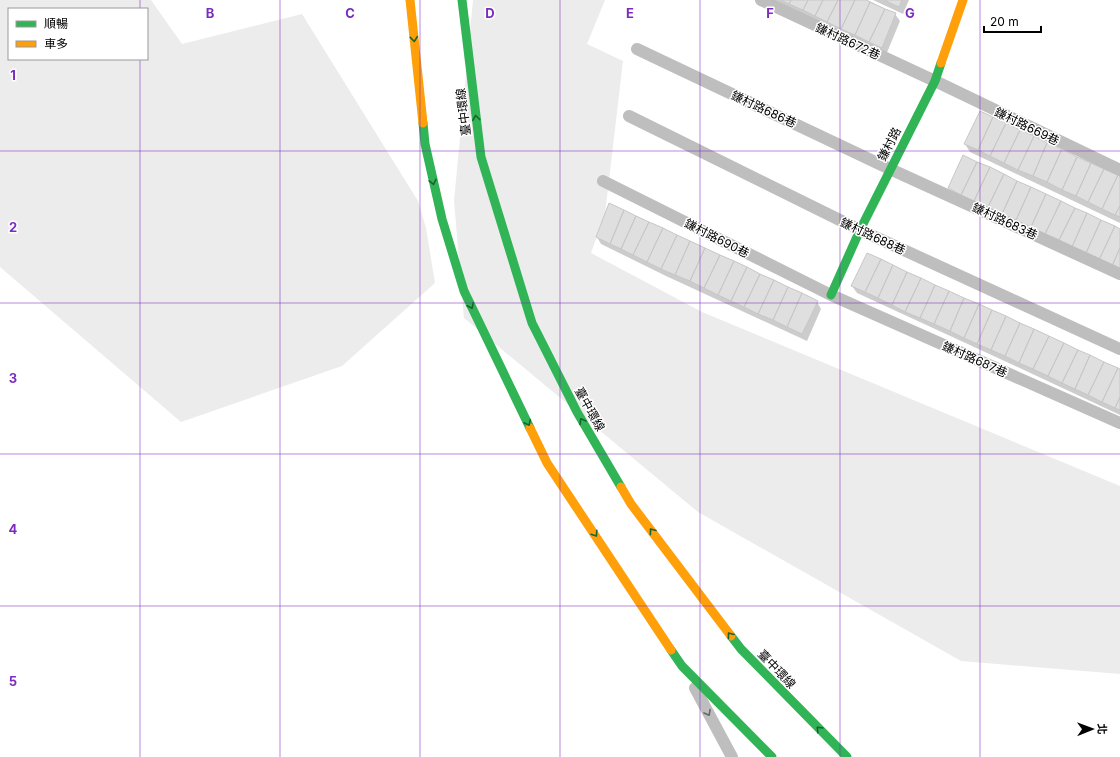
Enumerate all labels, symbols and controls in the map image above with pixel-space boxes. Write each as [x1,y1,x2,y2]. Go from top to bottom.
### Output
text: B [206,5,215,21]
text: C [345,5,355,21]
text: D [485,5,495,21]
text: E [626,5,634,21]
text: F [766,5,774,21]
text: G [905,5,915,21]
legend [8,8,148,60]
scale bar [984,8,1041,34]
text: 20 m [990,14,1019,29]
text: 順暢 [44,16,68,31]
street label: 鎌村路672巷 [813,20,883,62]
text: 車多 [44,36,68,51]
one-way arrow [409,36,418,42]
text: 1 [10,67,16,83]
street label: 臺中環線 [453,87,473,137]
street label: 鎌村路686巷 [729,87,799,131]
street label: 鎌村路669巷 [992,104,1062,148]
one-way arrow [472,115,481,121]
street label: 鎌村路 [874,125,904,163]
one-way arrow [429,179,437,185]
street label: 鎌村路683巷 [970,199,1040,243]
street label: 鎌村路688巷 [838,214,908,258]
street label: 鎌村路690巷 [682,215,752,261]
text: 2 [9,219,17,235]
one-way arrow [466,302,474,309]
street label: 鎌村路687巷 [940,338,1010,380]
text: 3 [9,370,17,386]
street label: 臺中環線 [572,384,608,434]
one-way arrow [580,418,587,425]
one-way arrow [523,419,531,426]
text: 4 [9,521,18,537]
one-way arrow [649,528,657,535]
one-way arrow [590,530,597,537]
one-way arrow [728,632,735,639]
street label: 臺中環線 [755,647,799,691]
text: 5 [9,673,17,689]
one-way arrow [703,708,711,716]
north arrow [1072,709,1112,749]
text: 北 [1095,723,1109,734]
one-way arrow [816,726,824,734]

